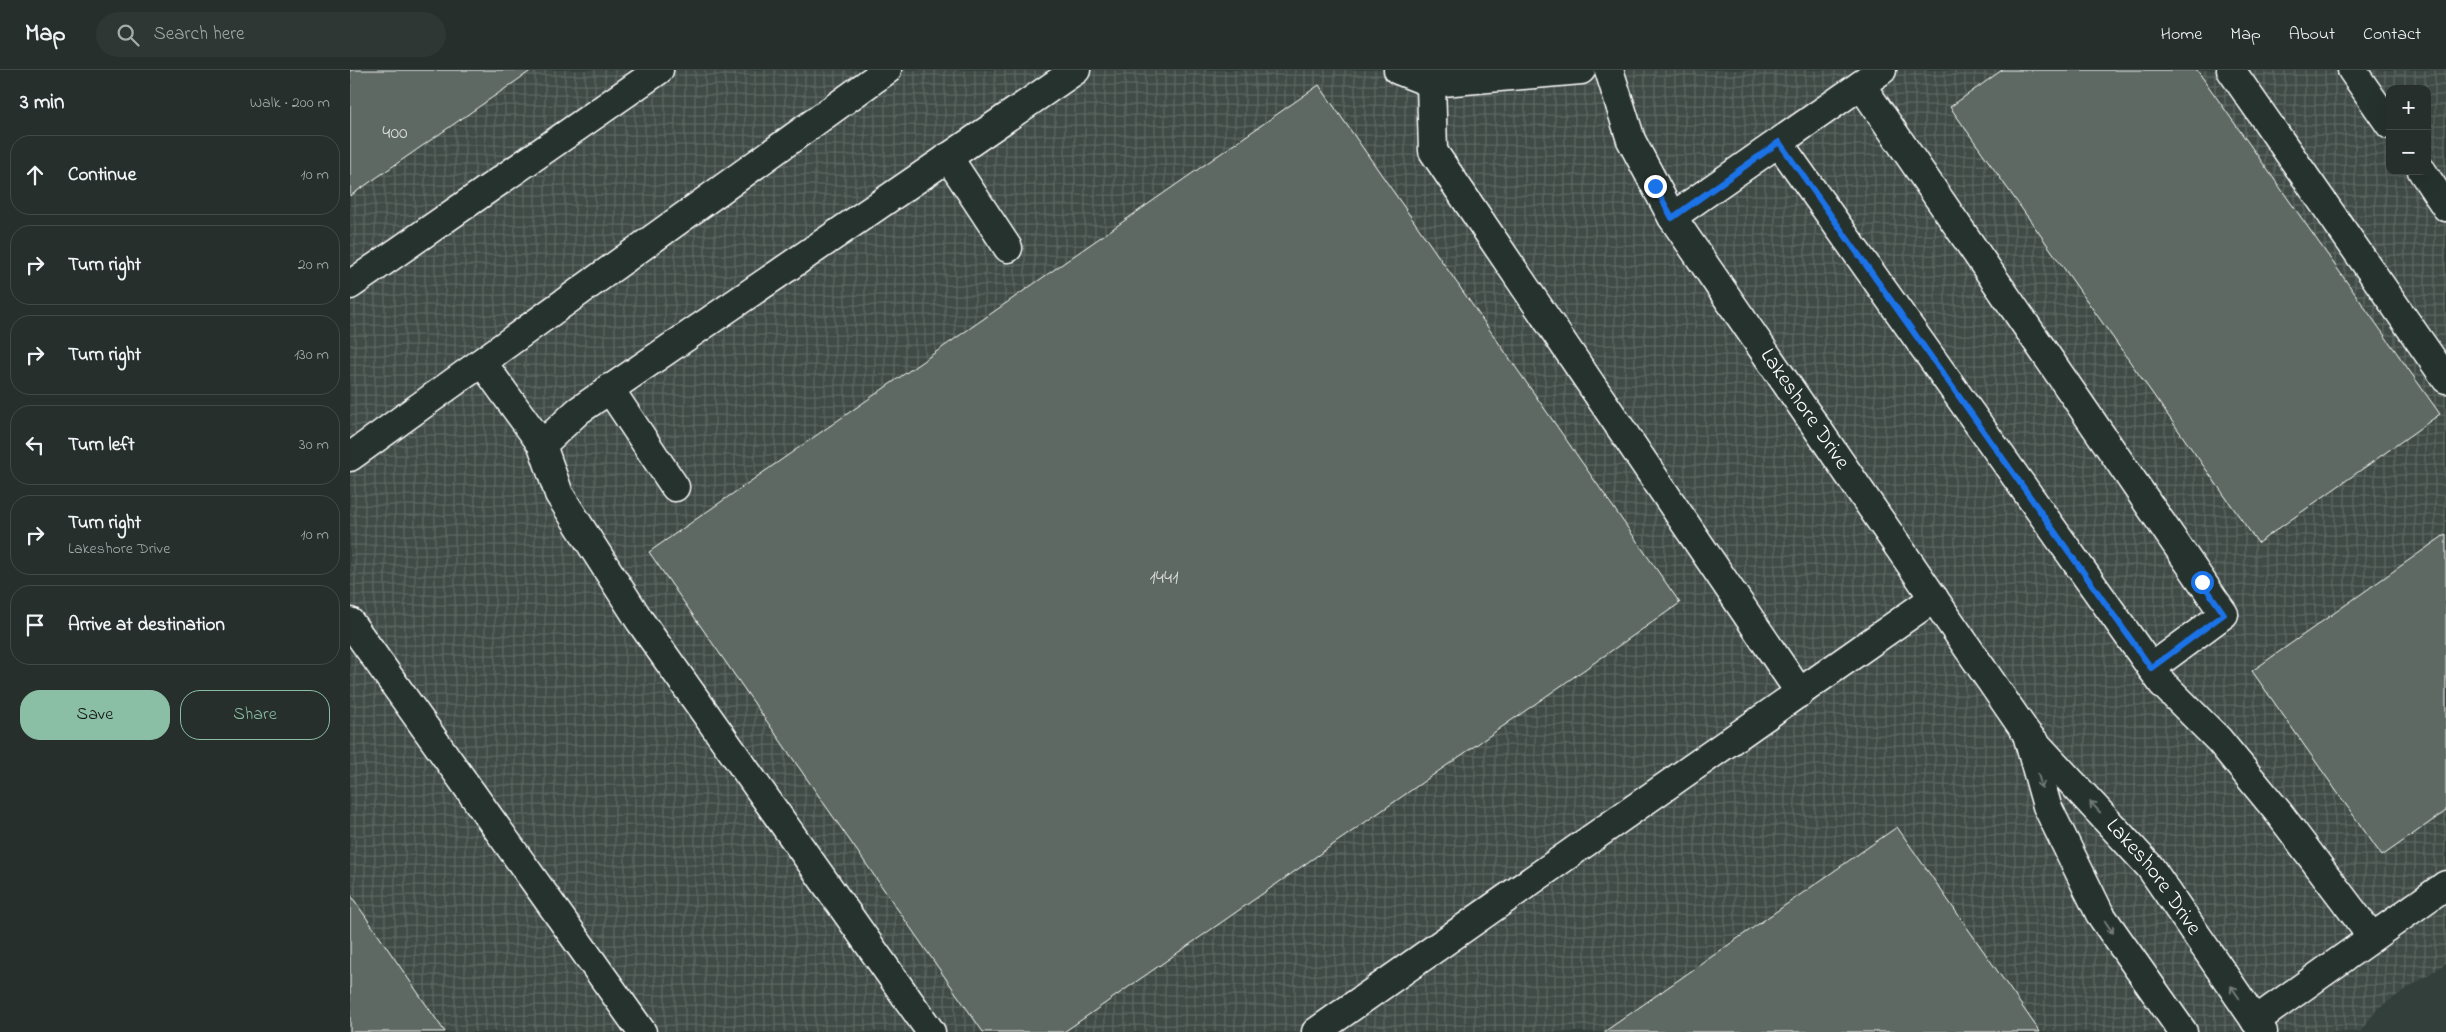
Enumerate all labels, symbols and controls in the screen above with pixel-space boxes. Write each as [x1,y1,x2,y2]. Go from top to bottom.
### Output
search box [96,12,446,57]
text: Map [25,17,66,52]
icon: search [114,21,142,49]
text: Search here [154,21,245,48]
text: Home [2161,22,2202,48]
text: Map [2230,22,2261,48]
text: About [2289,22,2335,48]
text: Contact [2363,22,2421,48]
map controls [2386,85,2431,175]
button: + [2386,85,2431,130]
text: 3 min [20,88,64,118]
text: Walk · 200 m [250,91,330,115]
house number: 400 [382,119,408,148]
button: − [2386,130,2431,175]
icon: ahead [21,161,49,189]
text: Continue [68,162,136,189]
text: 10 m [301,163,329,187]
route end [1644,175,1667,198]
icon: right [21,251,49,279]
text: Turn right [68,252,141,279]
text: 20 m [298,253,329,277]
icon: right [21,341,49,369]
text: Turn right [68,342,141,369]
street label: Lakeshore Drive [1751,342,1857,477]
text: 130 m [294,343,329,367]
icon: left [21,431,49,459]
text: Turn left [68,432,135,459]
text: 30 m [299,433,329,457]
text: Turn right [68,510,141,537]
icon: right [21,521,49,549]
text: 10 m [301,523,329,547]
text: Lakeshore Drive [68,537,170,561]
house number: 1441 [1149,564,1179,593]
route start [2191,571,2214,594]
icon: arrive [21,611,49,639]
text: Arrive at destination [68,612,225,639]
button: Save [20,690,170,740]
button: Share [180,690,330,740]
one-way arrow [2036,773,2045,789]
one-way arrow [2089,801,2101,814]
street label: Lakeshore Drive [2097,812,2209,943]
one-way arrow [2104,920,2114,934]
one-way arrow [2230,985,2240,999]

